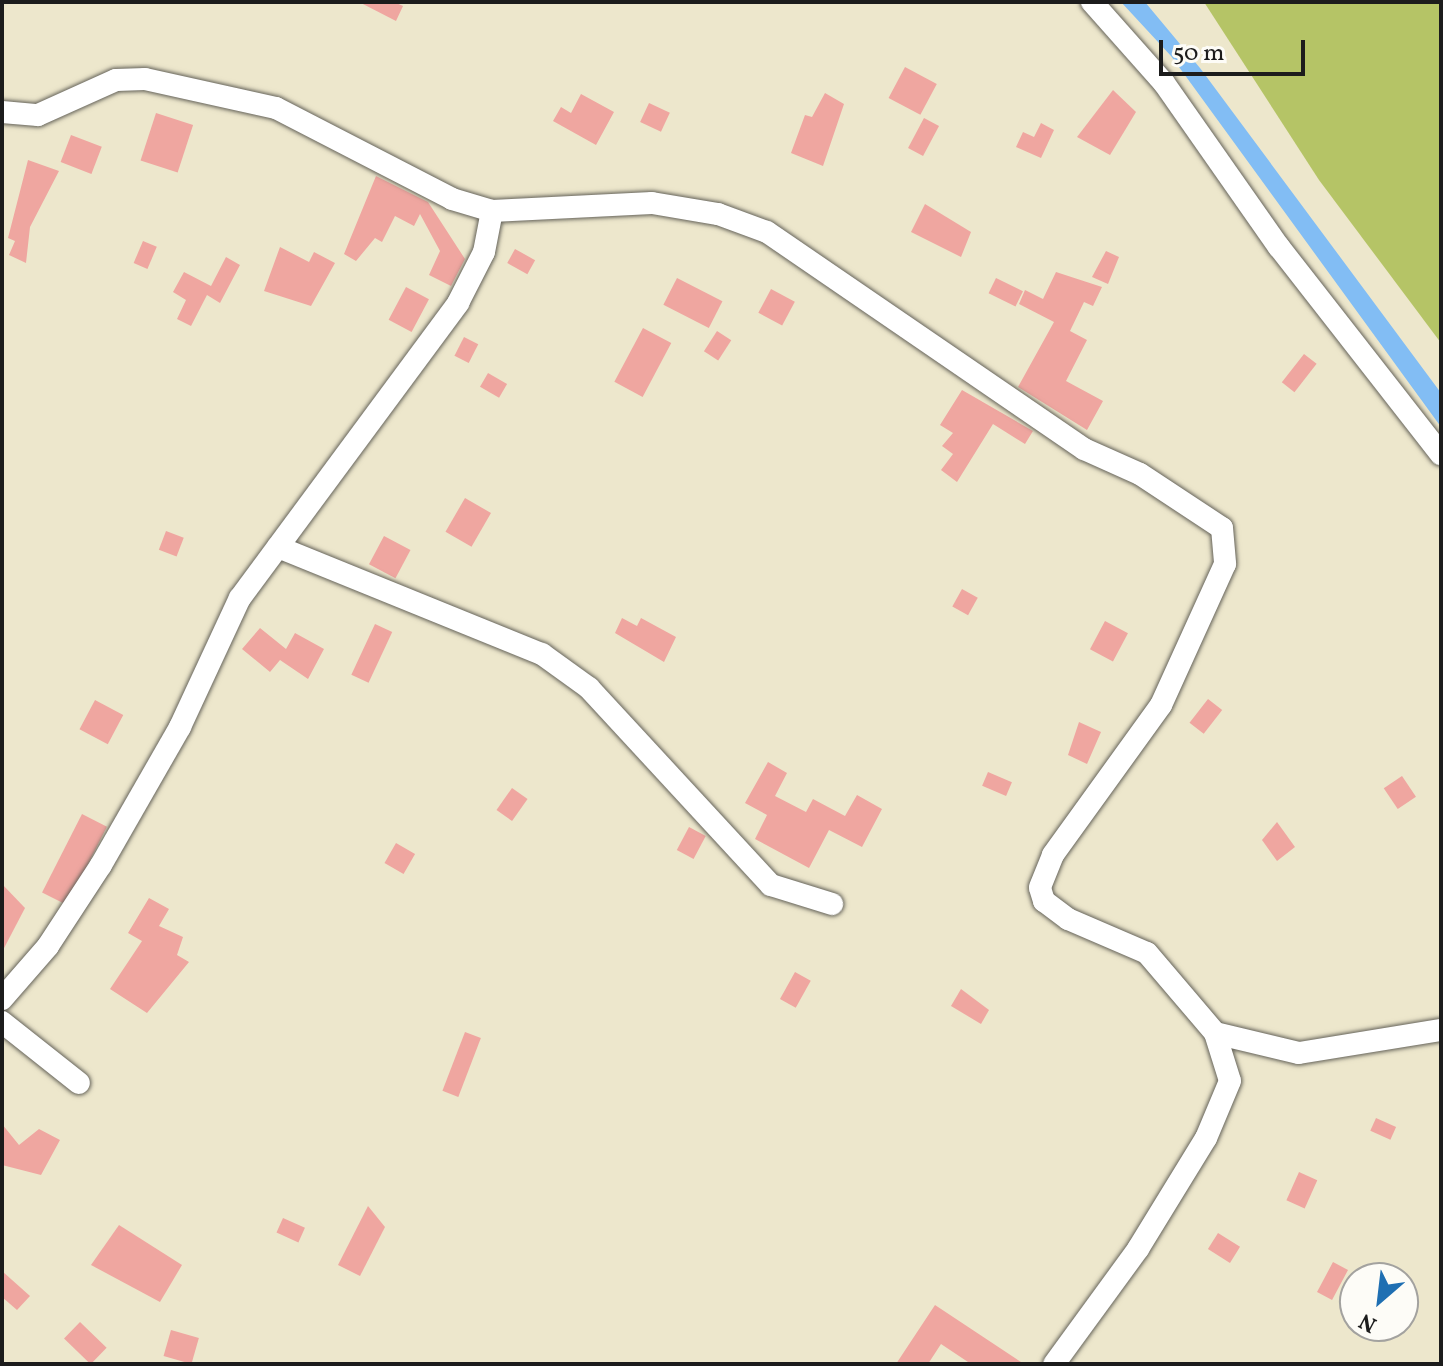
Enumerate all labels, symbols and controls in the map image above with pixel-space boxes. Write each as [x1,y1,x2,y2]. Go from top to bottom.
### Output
scale bar [1163,24,1309,74]
text: 50 m [1173,37,1225,71]
north arrow [1339,1262,1419,1342]
text: N [1354,1304,1383,1339]

